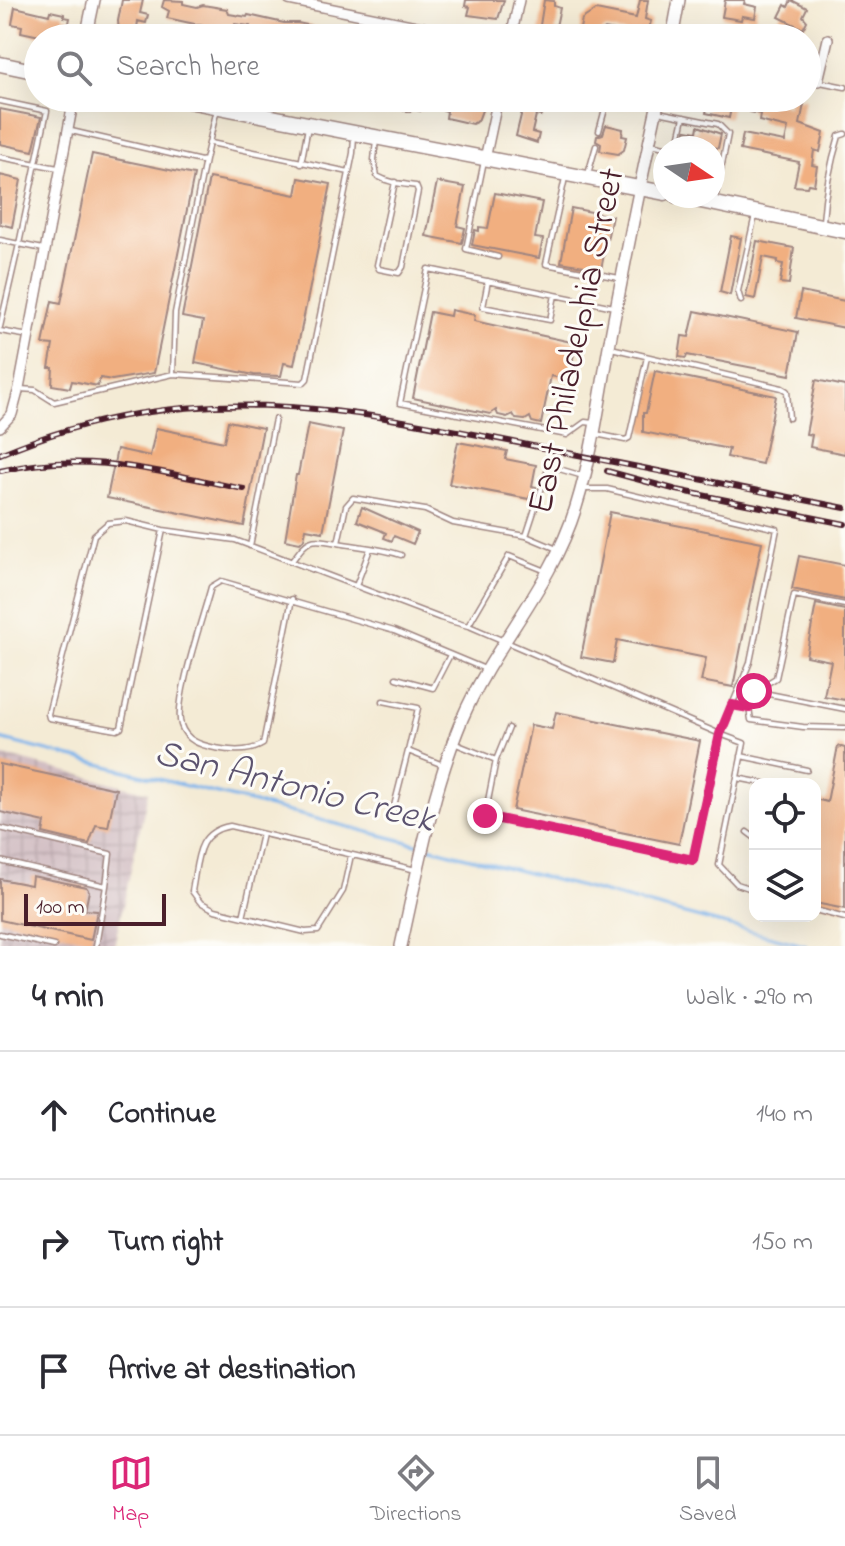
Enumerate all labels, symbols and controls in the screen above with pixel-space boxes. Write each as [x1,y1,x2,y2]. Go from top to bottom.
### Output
search box [24,24,821,112]
icon: search [52,46,96,90]
text: Search here [116,46,260,90]
north arrow [653,136,725,208]
street label: East Philadelphia Street [515,163,641,519]
route start [736,673,772,709]
water label: San Antonio Creek [148,726,441,850]
map controls [749,778,821,922]
button: locate [749,778,821,850]
route end [467,798,503,834]
button: layers [749,850,821,922]
scale bar [24,890,166,926]
text: 100 m [36,892,85,924]
text: 4 min [32,973,104,1023]
text: Walk · 290 m [686,979,813,1017]
icon: ahead [32,1093,76,1137]
text: Continue [108,1093,216,1137]
text: 140 m [756,1096,813,1134]
icon: right [32,1221,76,1265]
text: Turn right [108,1221,223,1265]
text: 150 m [752,1224,813,1262]
icon: arrive [32,1349,76,1393]
text: Arrive at destination [108,1349,356,1393]
tab: Map [109,1451,153,1531]
tab: Directions [370,1451,462,1531]
tab: Saved [679,1451,736,1531]

